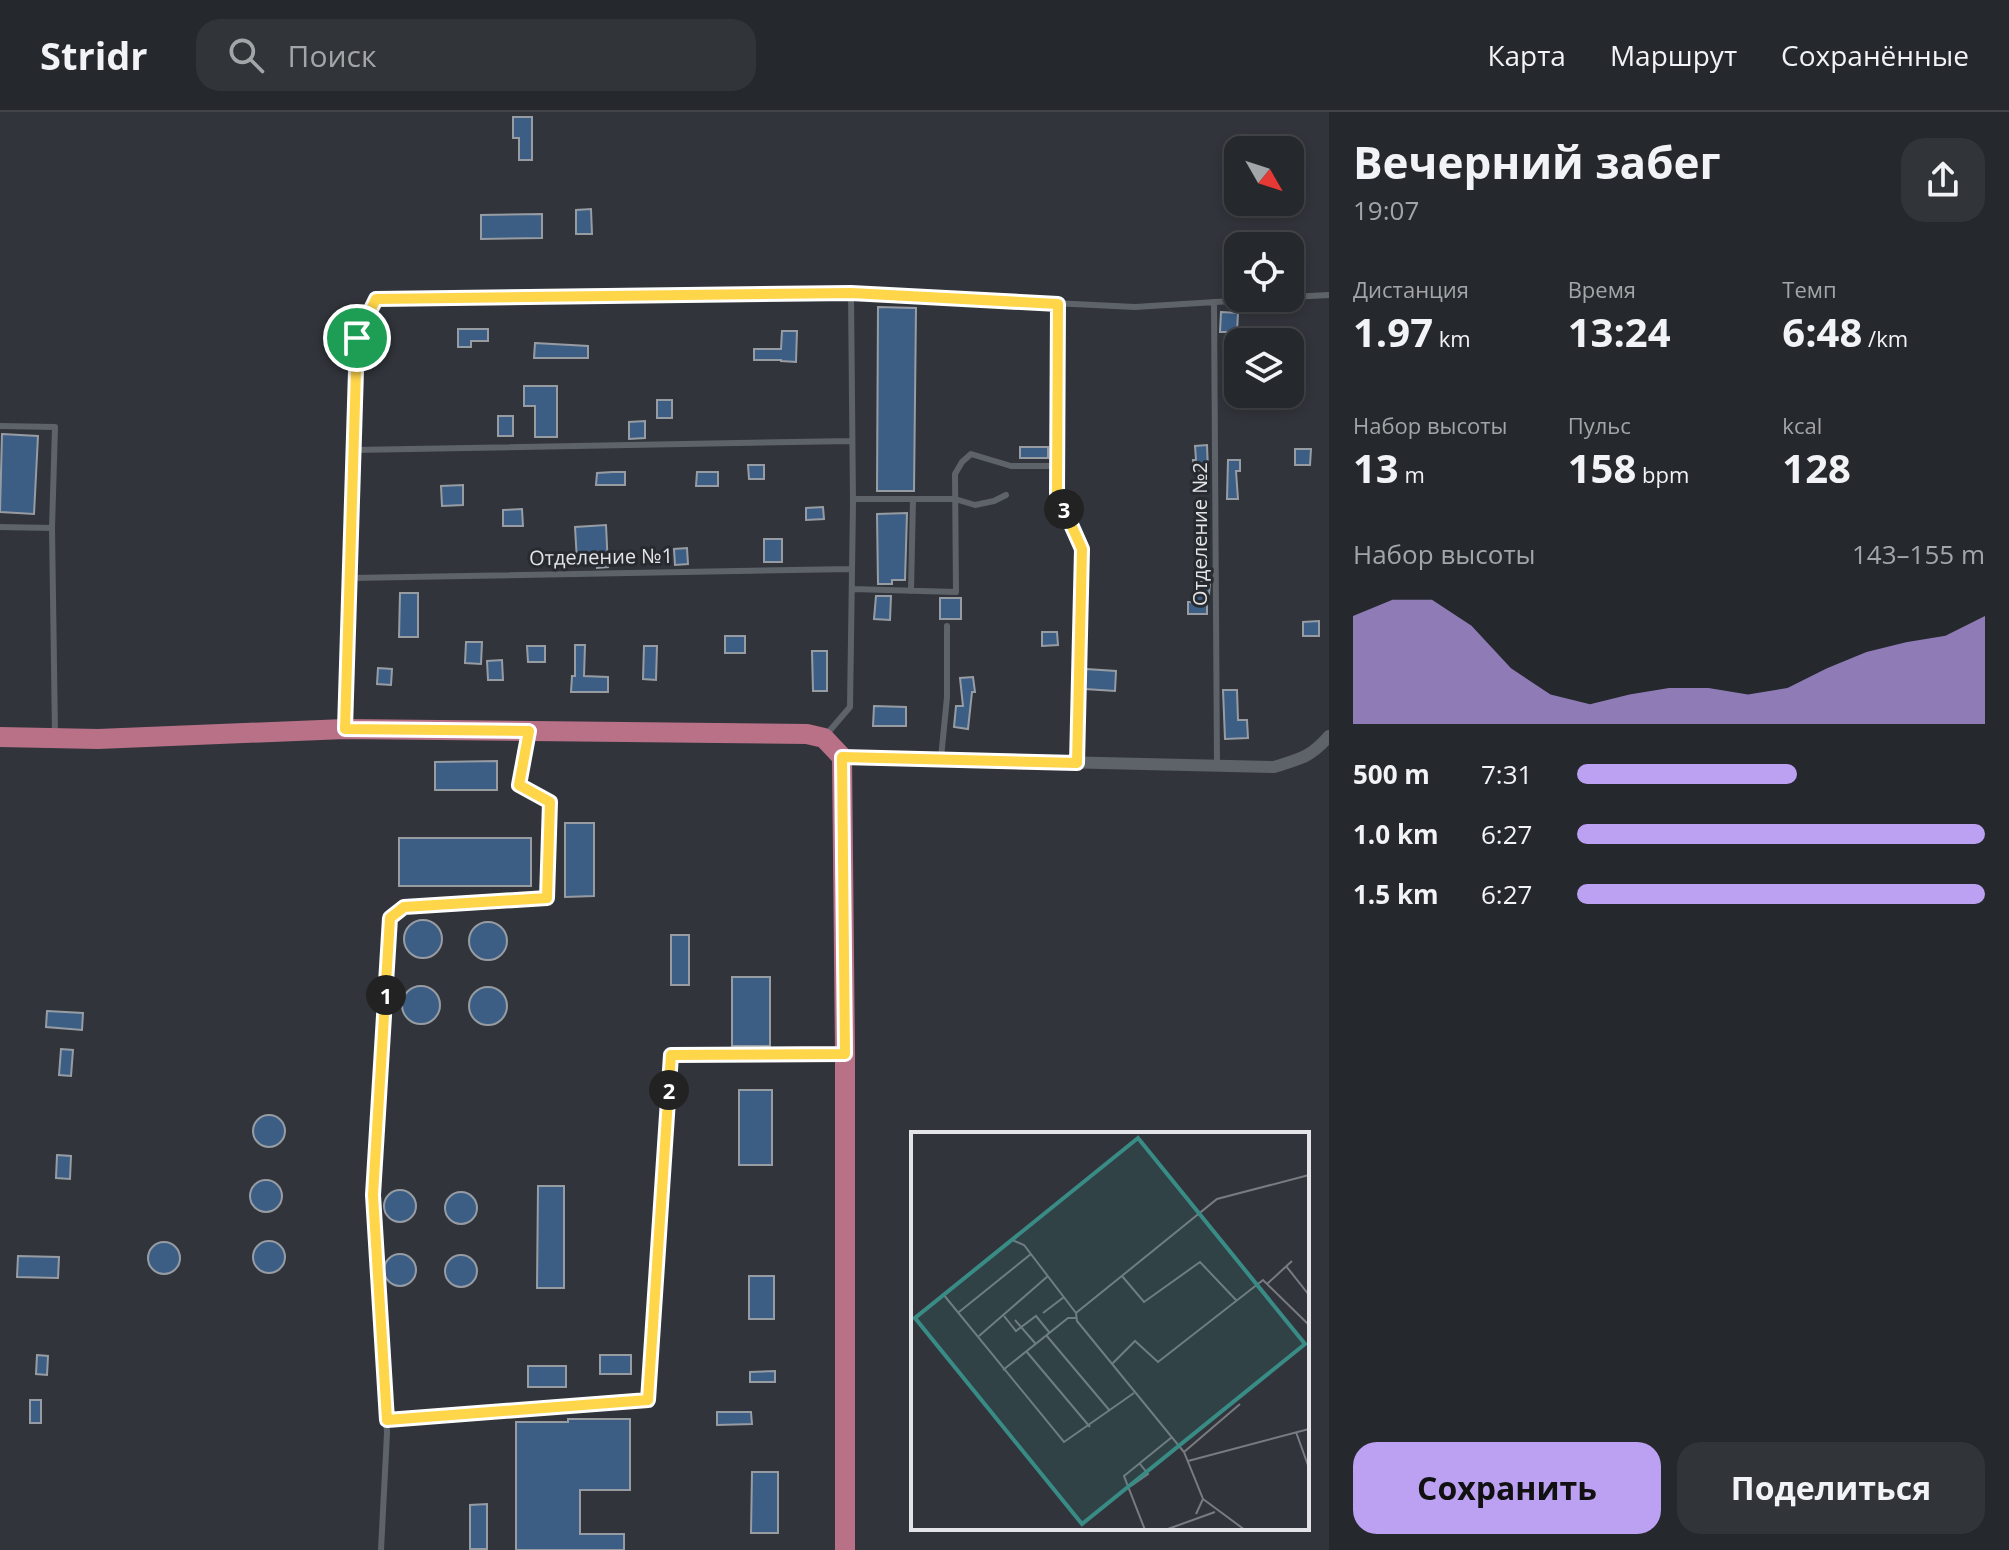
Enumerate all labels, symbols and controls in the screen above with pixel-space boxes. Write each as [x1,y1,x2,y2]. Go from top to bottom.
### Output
search box [196,19,756,91]
text: Stridr [40,29,148,81]
icon: search [224,33,268,77]
text: Поиск [288,35,376,76]
text: Карта [1487,36,1566,74]
text: Маршрут [1610,36,1737,74]
text: Сохранённые [1781,36,1969,74]
text: Вечерний забег [1353,132,1721,192]
north arrow [1224,136,1304,216]
map controls [1224,136,1304,408]
button: share [1901,138,1985,222]
text: 19:07 [1353,192,1419,228]
button: locate [1224,232,1304,312]
text: Дистанция [1353,274,1469,304]
text: Время [1568,274,1636,304]
text: Темп [1782,274,1837,304]
pin [323,304,391,372]
text: 1.97 [1353,304,1433,359]
text: 13:24 [1568,304,1671,359]
text: 6:48 [1782,304,1862,359]
icon: arrive [335,316,379,360]
text: km [1433,323,1471,353]
text: /km [1862,323,1908,353]
button: layers [1224,328,1304,408]
text: Набор высоты [1353,410,1508,440]
text: Пульс [1568,410,1631,440]
text: kcal [1782,410,1822,440]
text: 13 [1353,440,1399,495]
text: 158 [1568,440,1636,495]
text: 128 [1782,440,1851,495]
text: m [1399,459,1425,489]
text: bpm [1636,459,1689,489]
street label: Отделение №2 [1186,462,1213,606]
pin: 3 [1044,489,1084,529]
text: 3 [1058,494,1070,524]
text: Набор высоты [1353,536,1536,572]
text: 143–155 m [1852,536,1985,572]
street label: Отделение №1 [529,542,673,571]
text: 500 m [1353,756,1430,792]
text: 7:31 [1481,756,1532,792]
text: 1.0 km [1353,816,1439,852]
text: 6:27 [1481,816,1532,852]
text: 1.5 km [1353,876,1439,912]
text: 6:27 [1481,876,1532,912]
pin: 1 [366,975,406,1015]
text: 1 [380,980,392,1010]
pin: 2 [649,1070,689,1110]
text: 2 [663,1075,675,1105]
inset map [911,1132,1309,1530]
button: Сохранить [1353,1442,1661,1534]
button: Поделиться [1677,1442,1985,1534]

